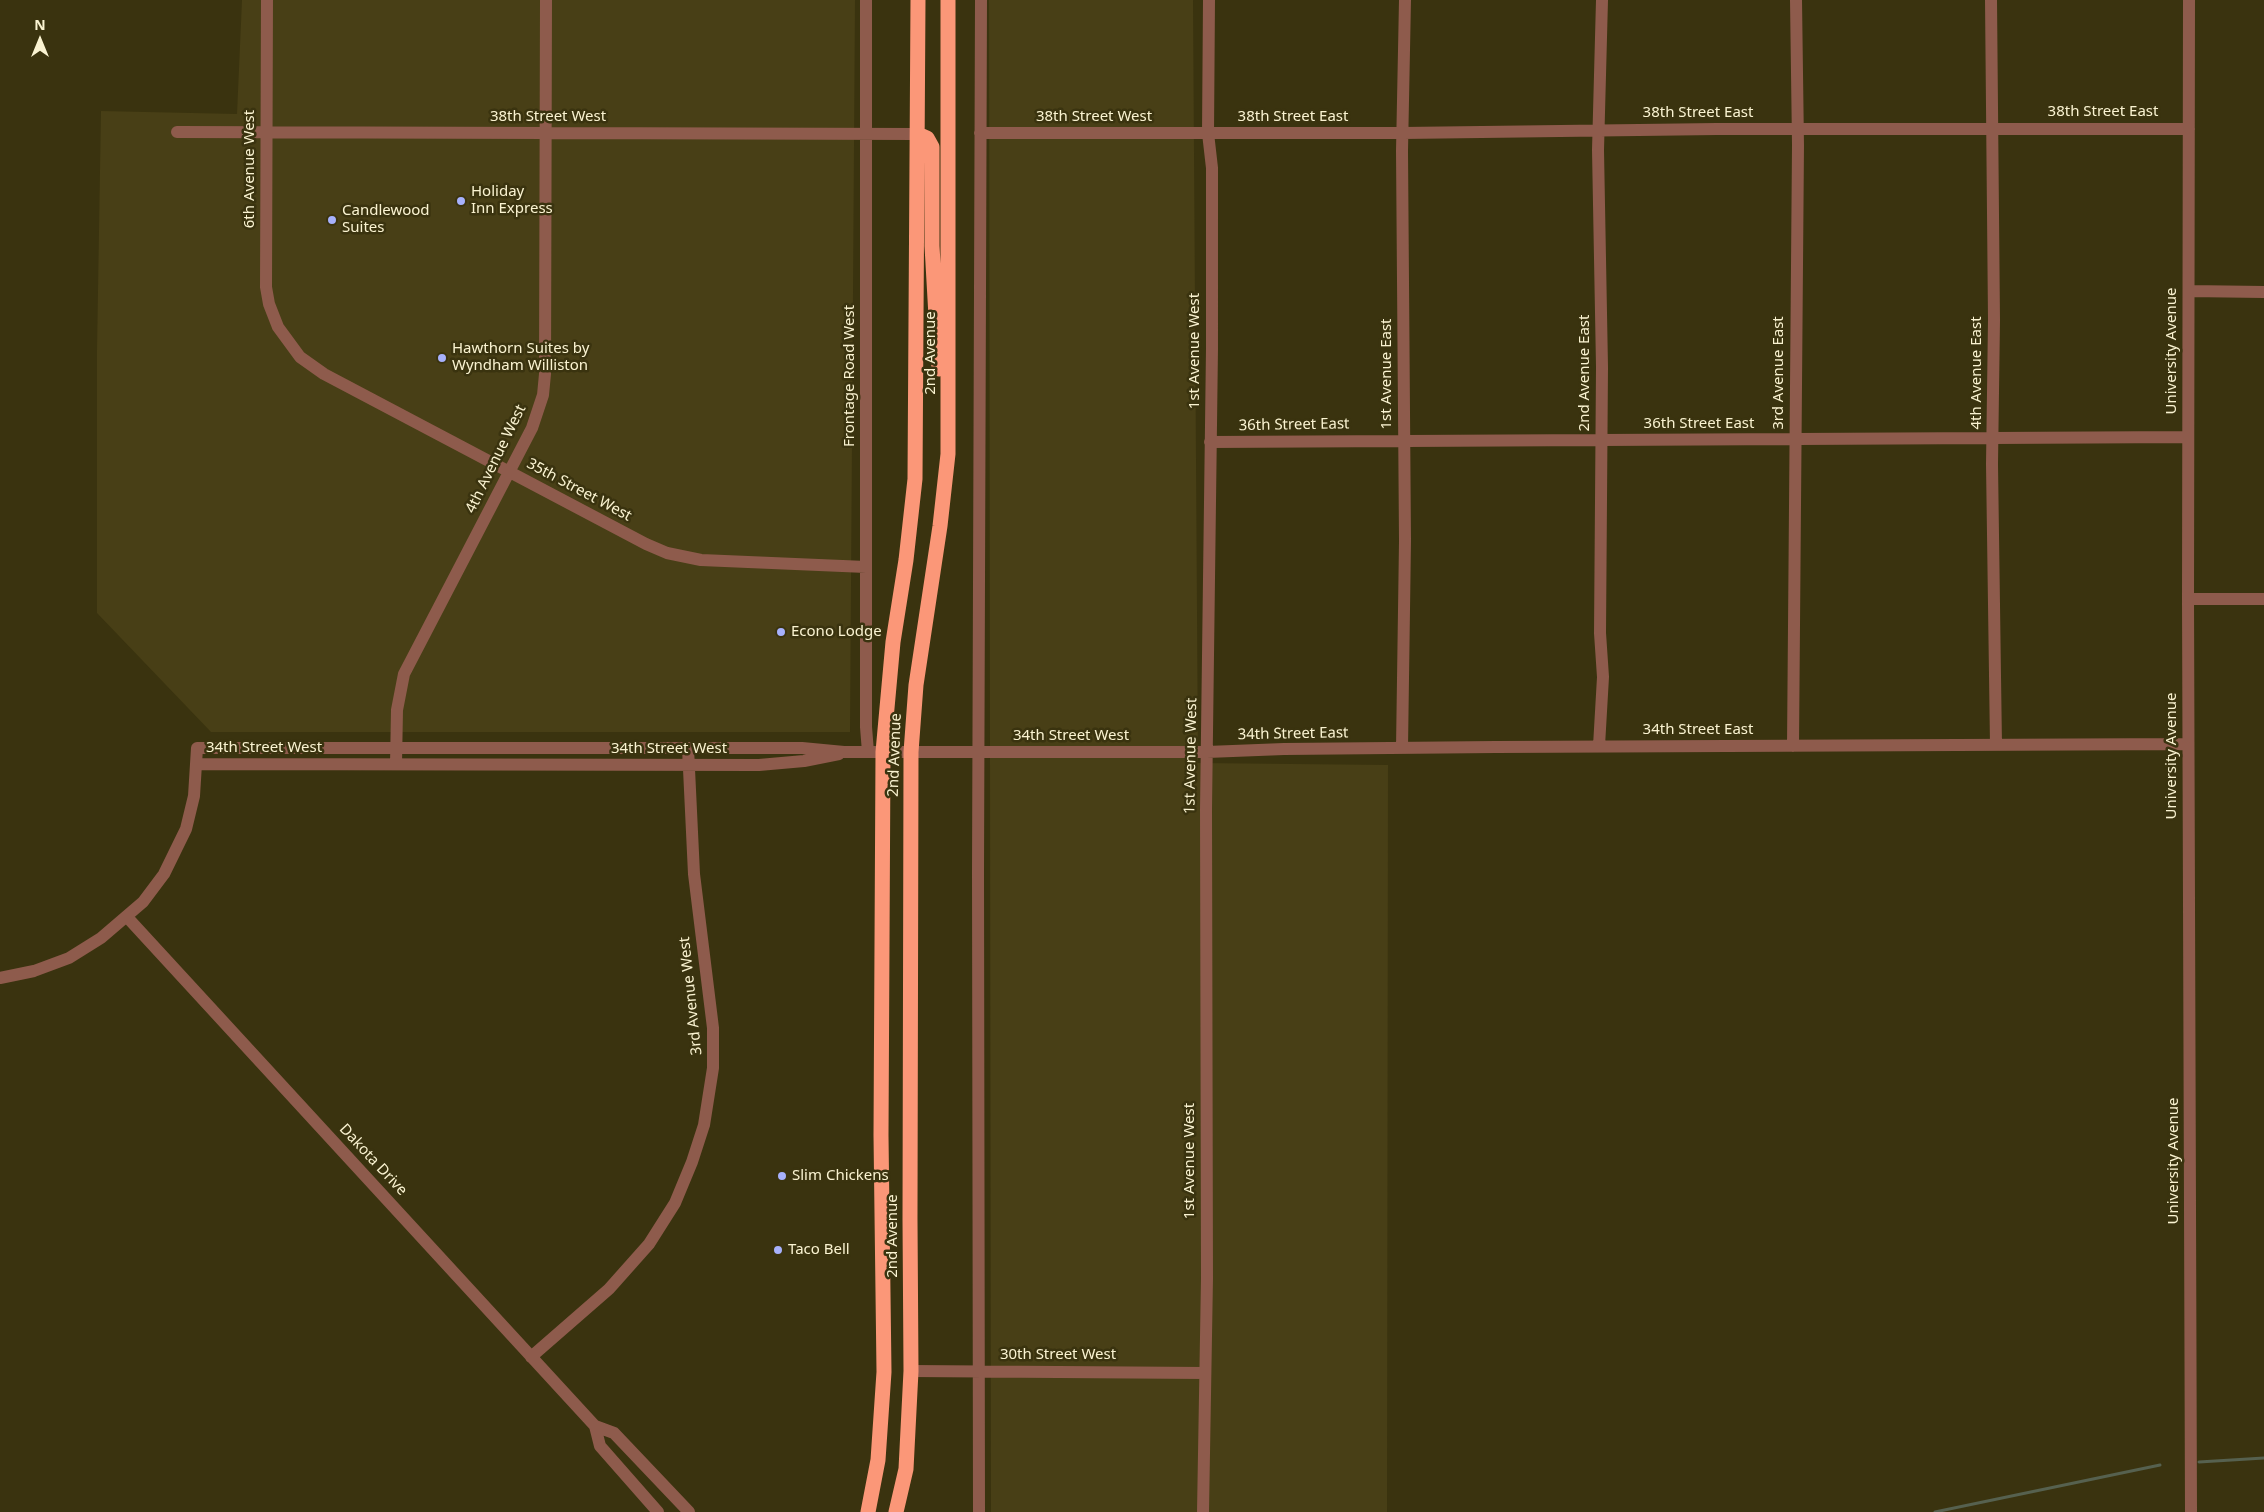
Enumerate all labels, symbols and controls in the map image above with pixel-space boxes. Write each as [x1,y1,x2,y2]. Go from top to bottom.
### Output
north arrow [15,15,65,65]
text: N [34,15,46,34]
street label: 38th Street East [2048,103,2158,121]
street label: 38th Street East [1643,104,1753,122]
street label: 38th Street West [490,108,606,126]
street label: 38th Street West [1036,108,1152,126]
street label: 38th Street East [1238,108,1348,126]
street label: 6th Avenue West [241,110,259,228]
place label: Holiday Inn Express [471,183,553,218]
marker: Holiday Inn Express [455,195,467,207]
place label: Candlewood Suites [342,202,430,237]
marker: Candlewood Suites [326,214,338,226]
street label: University Avenue [2163,287,2181,415]
street label: 1st Avenue West [1186,293,1204,409]
street label: Frontage Road West [841,305,859,447]
street label: 2nd Avenue [922,311,940,395]
street label: 2nd Avenue East [1576,315,1594,431]
street label: 3rd Avenue East [1770,316,1788,430]
street label: 4th Avenue East [1968,316,1986,430]
street label: 1st Avenue East [1378,319,1396,429]
place label: Hawthorn Suites by Wyndham Williston [452,340,589,375]
marker: Hawthorn Suites by Wyndham Williston [436,352,448,364]
street label: 4th Avenue West [462,402,530,516]
street label: 36th Street East [1238,415,1350,435]
street label: 36th Street East [1644,415,1754,433]
street label: 35th Street West [523,455,635,525]
place label: Econo Lodge [791,623,882,641]
marker: Econo Lodge [775,626,787,638]
street label: University Avenue [2163,692,2181,820]
street label: 1st Avenue West [1181,698,1201,814]
street label: 2nd Avenue [885,713,905,797]
street label: 34th Street East [1643,721,1753,739]
street label: 34th Street East [1237,724,1349,744]
street label: 34th Street West [1013,727,1129,745]
street label: 34th Street West [206,739,322,757]
street label: 34th Street West [611,740,727,758]
street label: 3rd Avenue West [676,936,706,1056]
street label: University Avenue [2165,1097,2183,1225]
street label: 1st Avenue West [1181,1103,1199,1219]
street label: Dakota Drive [335,1120,411,1200]
place label: Slim Chickens [792,1167,889,1185]
marker: Slim Chickens [776,1170,788,1182]
street label: 2nd Avenue [884,1194,902,1278]
place label: Taco Bell [788,1241,850,1259]
marker: Taco Bell [772,1244,784,1256]
street label: 30th Street West [1000,1346,1116,1364]

